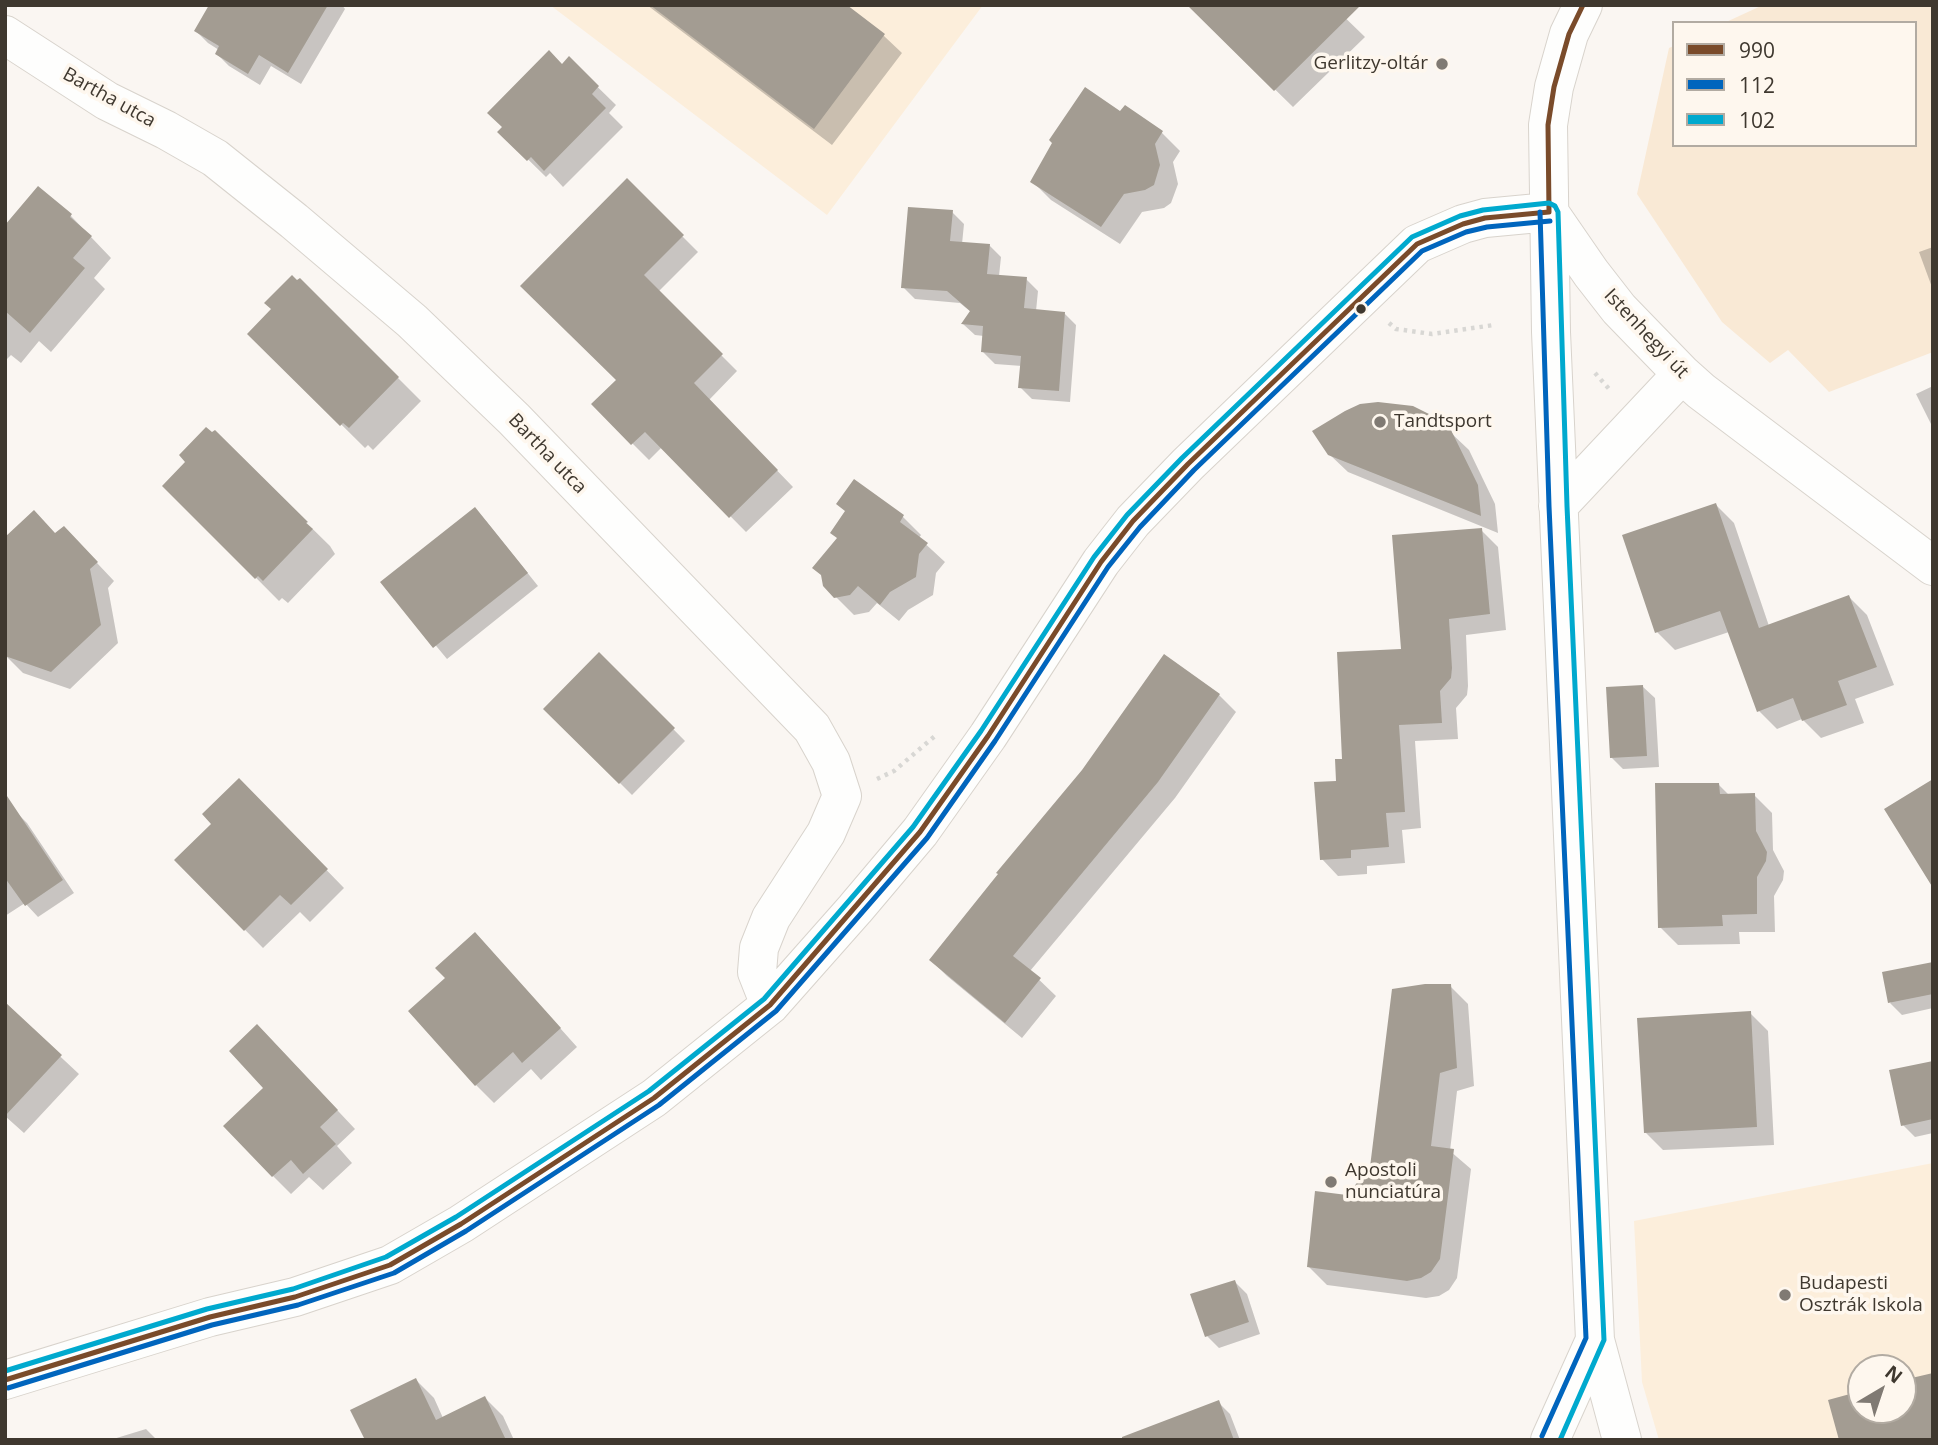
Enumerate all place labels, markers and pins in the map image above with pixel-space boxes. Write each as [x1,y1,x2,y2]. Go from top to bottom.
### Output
place label: Gerlitzy-oltár [1314,53,1428,75]
marker: Gerlitzy-oltár [1434,56,1450,72]
unlabelled marker [1354,302,1368,316]
place label: Tandtsport [1394,411,1492,433]
marker: Tandtsport [1372,414,1388,430]
place label: Apostoli nunciatúra [1345,1160,1441,1204]
marker: Apostoli nunciatúra [1323,1174,1339,1190]
place label: Budapesti Osztrák Iskola [1799,1273,1923,1317]
marker: Budapesti Osztrák Iskola [1777,1287,1793,1303]

